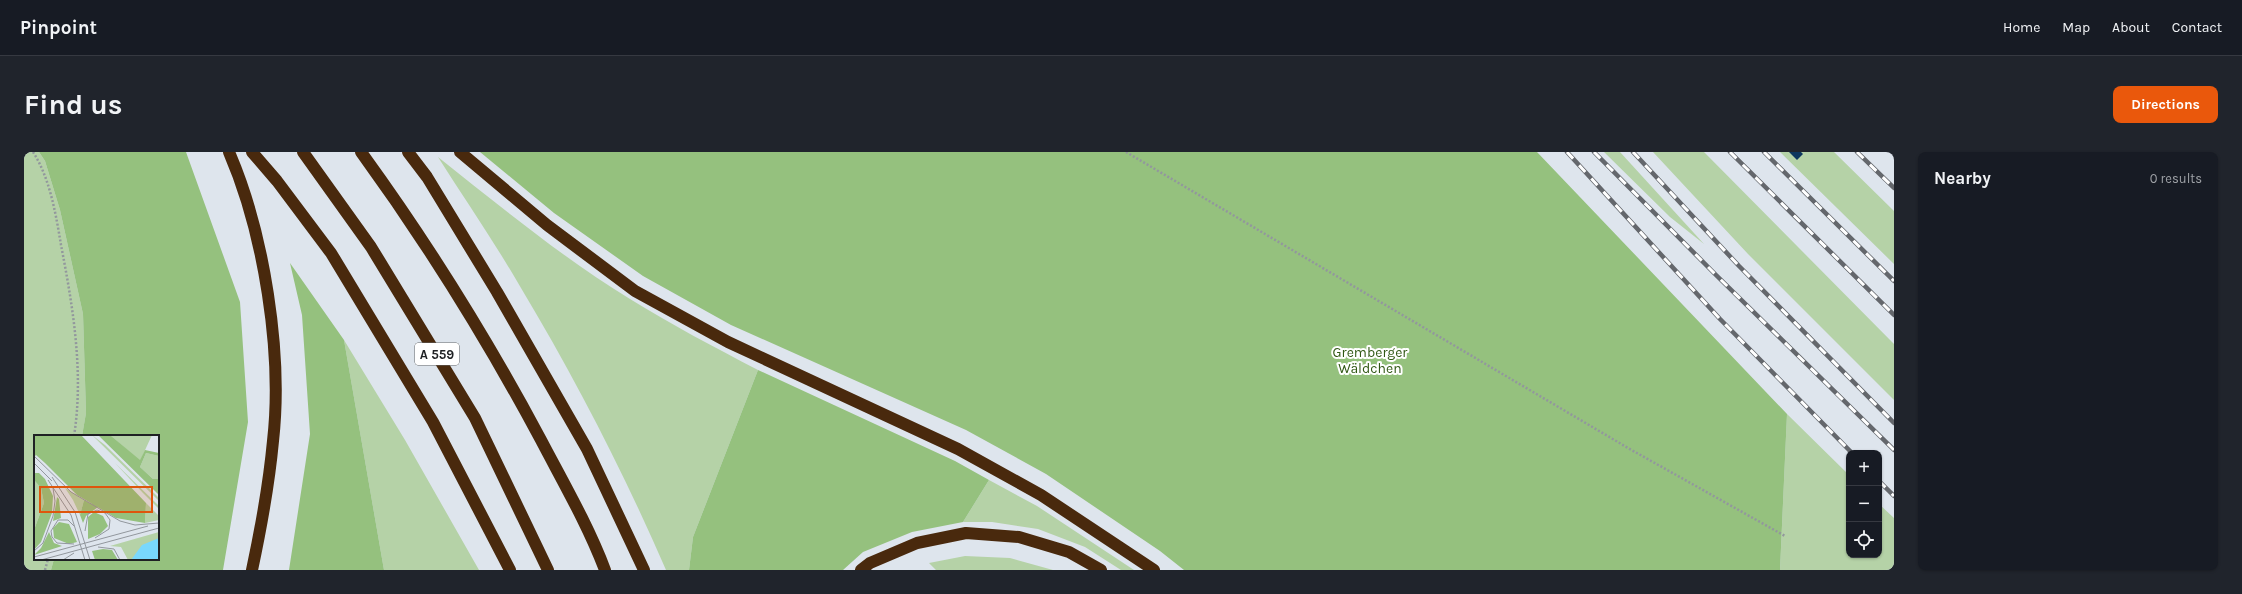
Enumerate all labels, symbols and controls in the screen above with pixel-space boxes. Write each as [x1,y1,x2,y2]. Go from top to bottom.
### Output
text: Pinpoint [20,17,97,39]
text: Home [2003,19,2040,36]
text: Map [2062,19,2090,36]
text: About [2112,19,2150,36]
text: Contact [2172,19,2222,36]
button: Directions [2113,86,2218,123]
text: Find us [24,88,123,121]
text: Nearby [1934,168,1991,188]
text: 0 results [2150,171,2202,186]
road number: A 559 [415,343,459,365]
park label: Gremberger Wäldchen [1333,344,1408,377]
inset map [34,435,159,560]
map controls [1846,450,1882,558]
button: + [1846,450,1882,486]
button: − [1846,486,1882,522]
button: locate [1846,522,1882,558]

